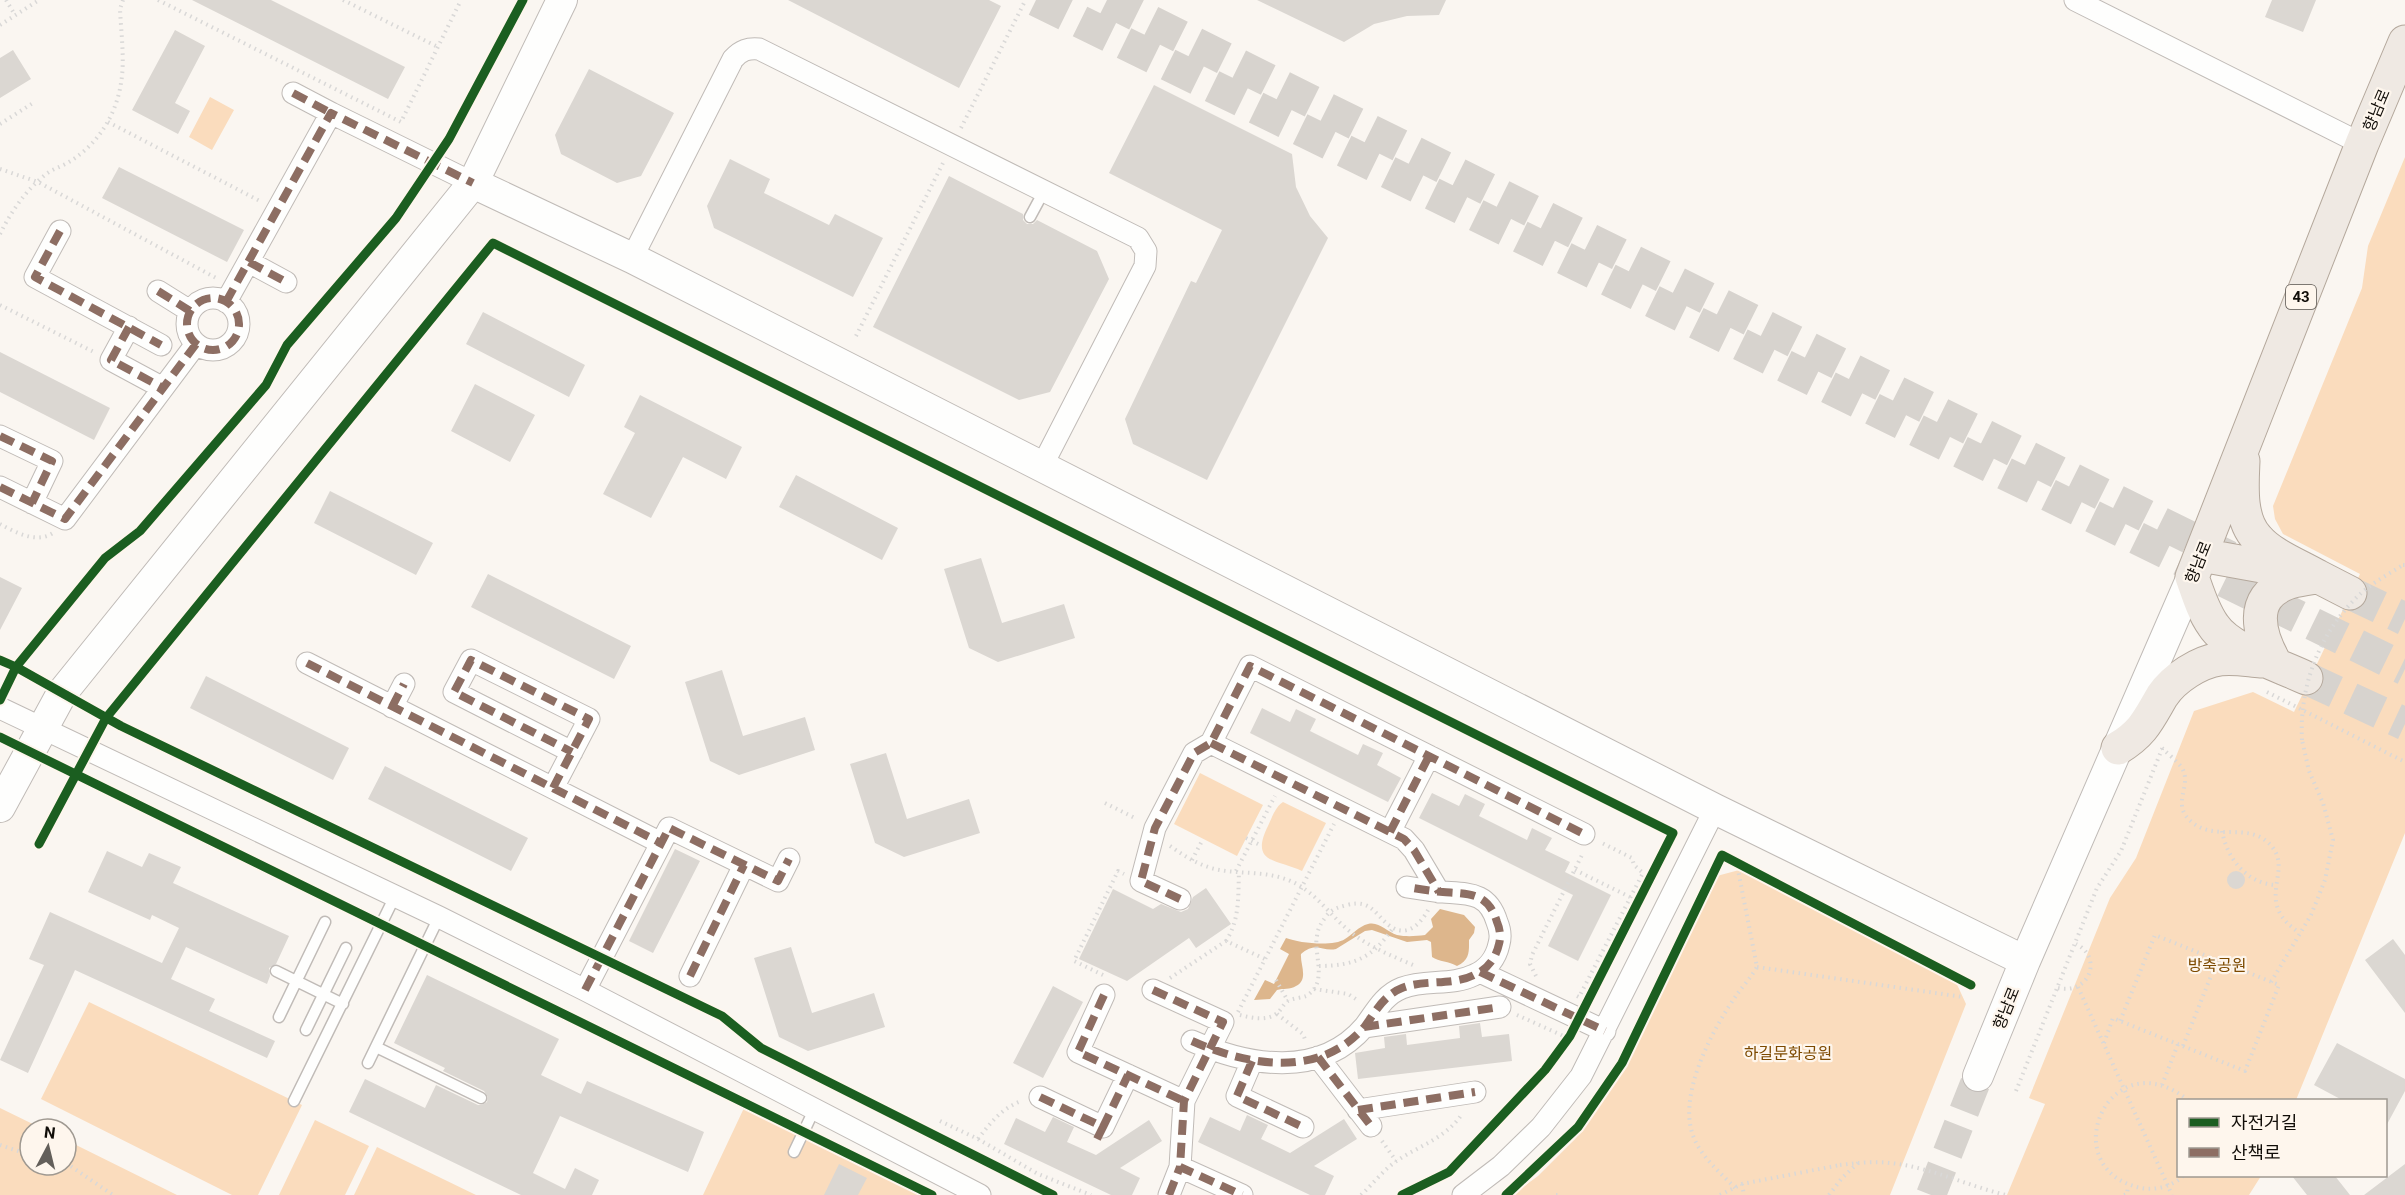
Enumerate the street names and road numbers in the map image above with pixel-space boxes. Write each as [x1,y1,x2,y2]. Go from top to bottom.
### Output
street label: 향남로 [2359,86,2394,134]
road number: 43 [2286,285,2316,309]
street label: 향남로 [2181,538,2216,586]
street label: 향남로 [1989,984,2024,1032]

